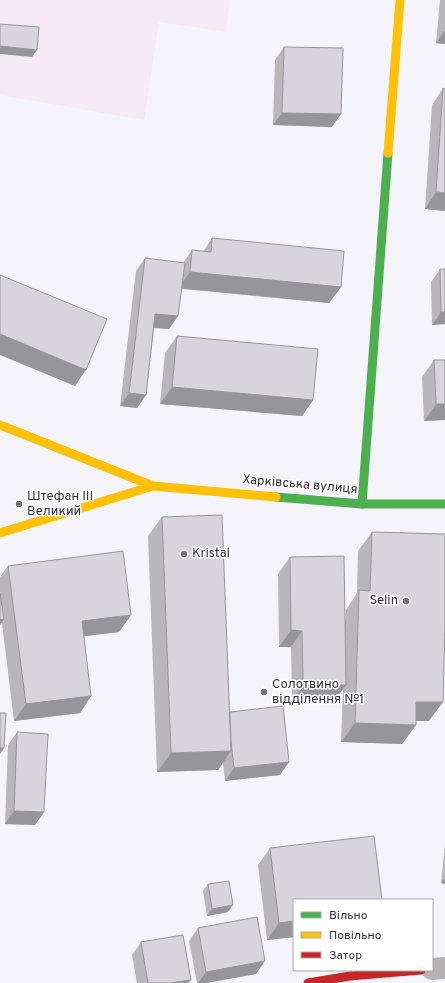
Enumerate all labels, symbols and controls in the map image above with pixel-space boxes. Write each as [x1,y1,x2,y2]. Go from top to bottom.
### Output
street label: Харківська вулиця [242,472,358,498]
place label: Штефан III Великий [27,489,93,520]
marker: Штефан III Великий [14,499,24,509]
place label: Kristal [192,546,230,562]
marker: Kristal [179,549,189,559]
place label: Selin [369,593,398,609]
marker: Selin [401,596,411,606]
place label: Солотвино відділення №1 [272,677,364,708]
marker: Солотвино відділення №1 [259,687,269,697]
legend [293,899,433,971]
text: Вільно [329,908,368,924]
text: Повільно [329,928,382,944]
text: Затор [329,948,362,964]

